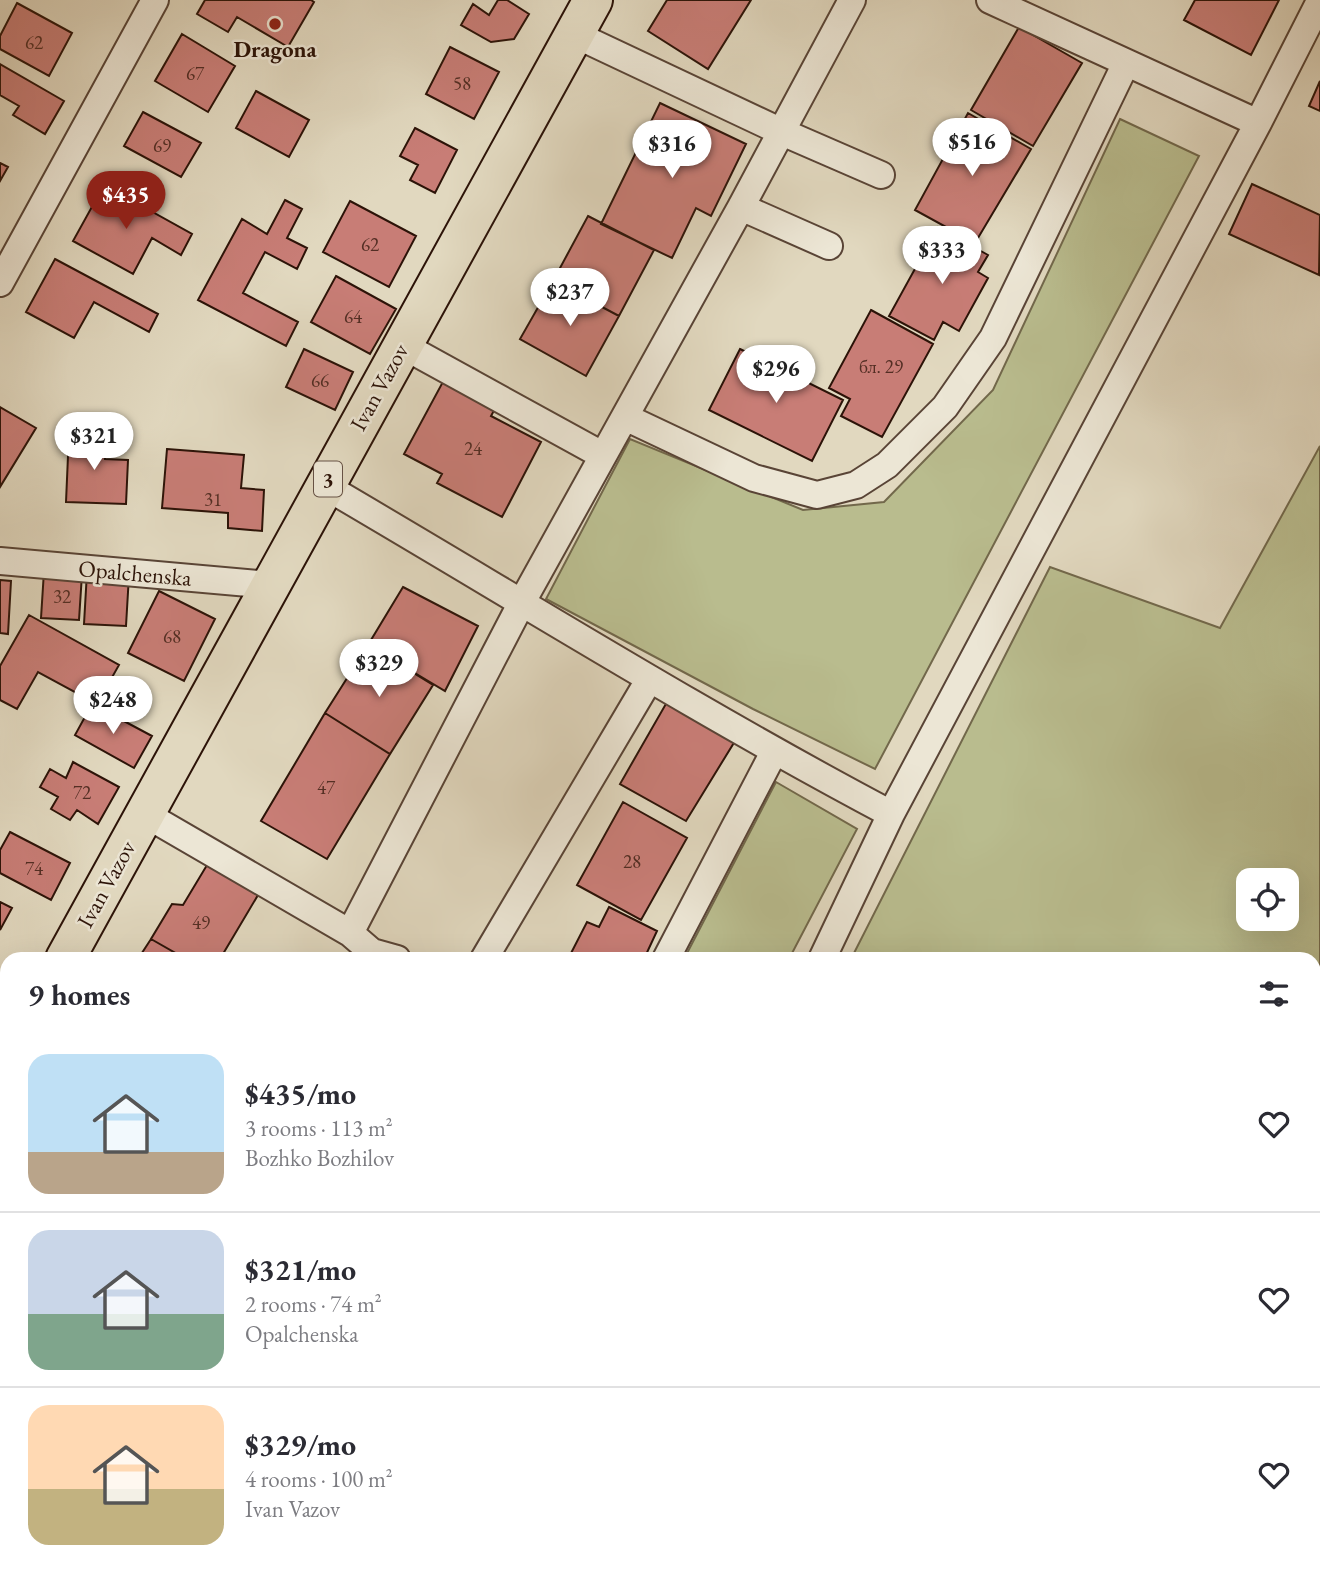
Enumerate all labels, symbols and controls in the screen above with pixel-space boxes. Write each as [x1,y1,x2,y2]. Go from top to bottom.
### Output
marker: Dragona [267,16,283,32]
house number: 62 [25,30,43,55]
place label: Dragona [233,34,318,64]
house number: 67 [186,61,205,86]
house number: 58 [453,71,471,96]
pin: $516 [931,118,1013,178]
pin: $316 [631,120,713,180]
text: $516 [948,126,996,156]
text: $316 [648,128,696,158]
house number: 69 [153,133,171,158]
pin: $435 [85,172,167,231]
text: $435 [102,179,150,209]
pin: $333 [901,226,983,286]
house number: 62 [361,232,379,257]
text: $333 [918,234,966,264]
pin: $237 [529,268,611,328]
text: $237 [546,276,594,306]
house number: 64 [344,304,363,329]
street label: Ivan Vazov [343,337,416,436]
pin: $296 [735,346,817,405]
text: $296 [752,353,800,383]
house number: бл. 29 [859,354,903,379]
house number: 66 [311,368,329,393]
pin: $321 [53,412,135,472]
text: $321 [70,420,118,450]
house number: 24 [464,436,483,461]
road number: 3 [314,462,342,496]
house number: 31 [204,487,222,512]
street label: Opalchenska [77,553,194,593]
house number: 32 [53,584,71,609]
house number: 68 [163,624,181,649]
pin: $329 [338,640,420,699]
text: $329 [355,647,403,677]
pin: $248 [72,676,154,736]
text: $248 [89,684,137,714]
house number: 47 [317,775,336,800]
house number: 72 [73,780,91,805]
street label: Ivan Vazov [70,834,143,933]
house number: 28 [623,849,641,874]
house number: 74 [25,856,44,881]
map controls [1236,868,1299,931]
button: locate [1236,868,1299,931]
house number: 49 [192,910,210,935]
text: 9 homes [28,975,130,1014]
icon: filters [1255,975,1293,1013]
text: $435/mo [245,1074,356,1113]
icon: home [84,1082,168,1166]
icon: heart [1255,1105,1293,1143]
text: 3 rooms · 113 m² [245,1113,393,1143]
text: Bozhko Bozhilov [245,1143,394,1173]
text: $321/mo [245,1250,356,1289]
icon: home [84,1258,168,1342]
icon: heart [1255,1281,1293,1319]
text: 2 rooms · 74 m² [245,1289,382,1319]
text: Opalchenska [245,1319,358,1349]
text: $329/mo [245,1425,356,1464]
icon: home [84,1433,168,1517]
icon: heart [1255,1456,1293,1494]
text: 4 rooms · 100 m² [245,1464,393,1494]
text: Ivan Vazov [245,1494,340,1524]

